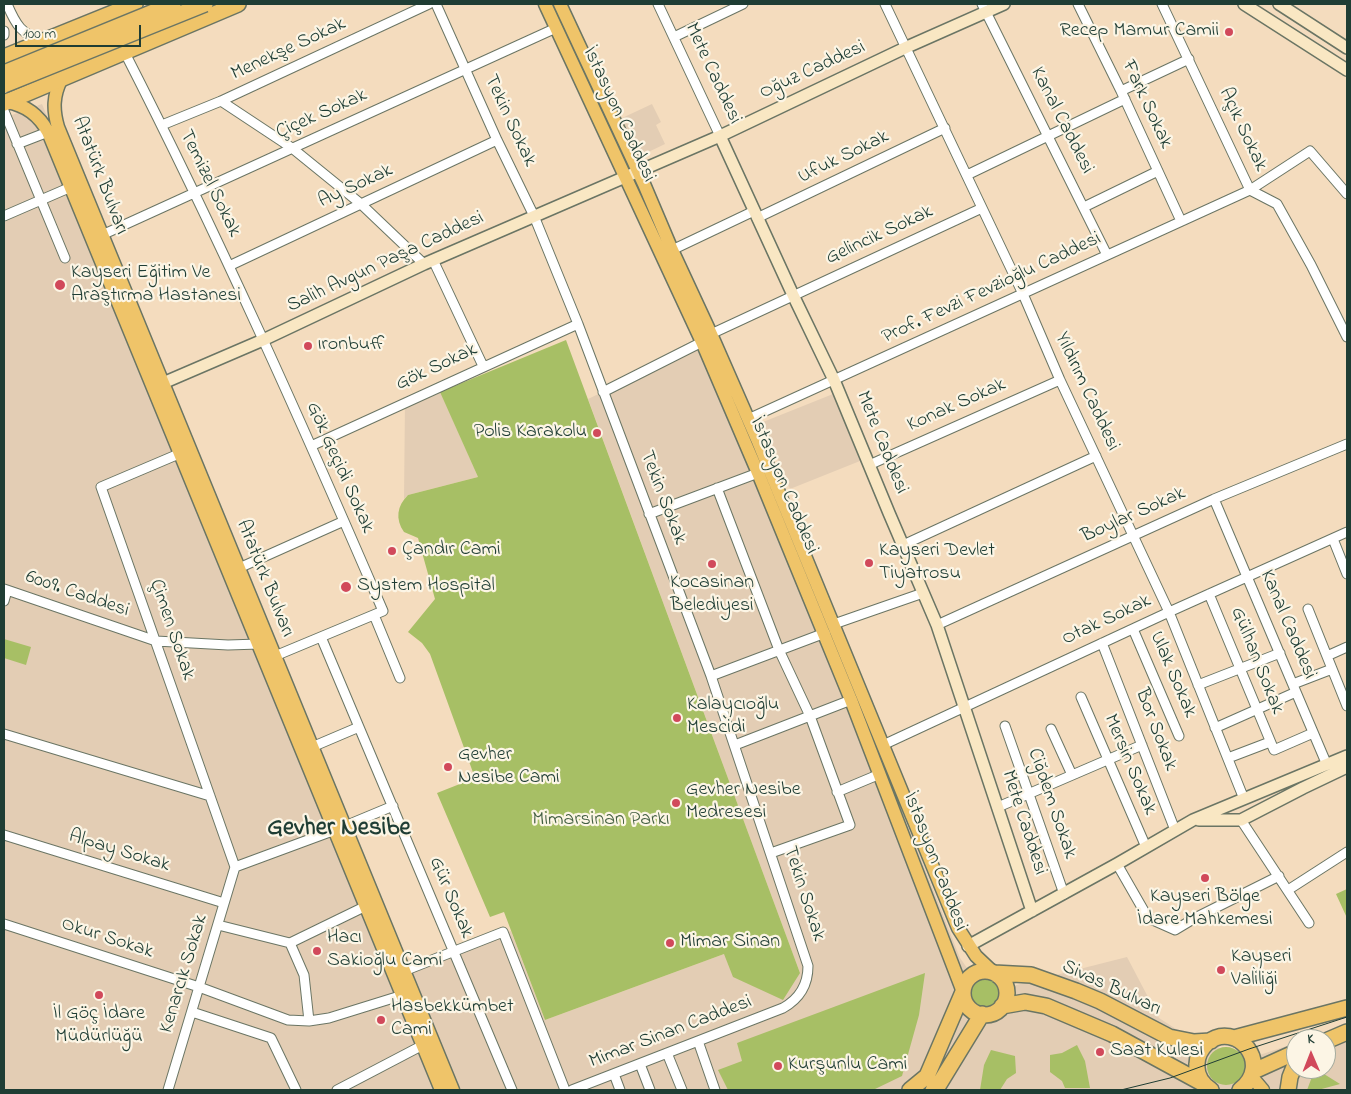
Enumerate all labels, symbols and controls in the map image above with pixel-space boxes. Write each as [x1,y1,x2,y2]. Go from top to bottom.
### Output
street label: Menekşe Sokak [228,13,350,87]
scale bar [18,15,144,47]
street label: Mete Caddesi [678,20,746,128]
place label: Recep Mamur Camii [1060,20,1219,44]
text: 100 m [23,23,56,45]
marker: Recep Mamur Camii [1223,26,1235,38]
street label: Oğuz Caddesi [756,36,870,106]
street label: İstasyon Caddesi [576,44,660,186]
street label: Fark Sokak [1115,57,1177,153]
street label: Kanal Caddesi [1024,64,1098,178]
street label: Tekin Sokak [477,71,541,171]
street label: Çiçek Sokak [273,84,371,146]
street label: Açık Sokak [1212,84,1272,176]
street label: Atatürk Bulvarı [66,114,132,238]
street label: Ufuk Sokak [795,126,893,190]
street label: Temizel Sokak [173,127,245,241]
street label: Ay Sokak [315,159,397,215]
street label: Gelincik Sokak [823,201,937,271]
street label: Salih Avgun Paşa Caddesi [284,207,488,319]
street label: Prof. Fevzi Fevzioğlu Caddesi [879,228,1105,350]
place label: Kayseri Eğitim Ve Araştırma Hastanesi [71,262,241,309]
marker: Kayseri Eğitim Ve Araştırma Hastanesi [53,278,67,292]
street label: Yıldırım Caddesi [1048,329,1124,455]
place label: ıronbuff [318,334,384,358]
street label: Gök Sokak [392,339,482,397]
marker: ıronbuff [302,340,314,352]
street label: Konak Sokak [904,374,1010,438]
street label: Mete Caddesi [849,388,913,498]
street label: Gök Geçidi Sokak [299,399,379,537]
street label: İstasyon Caddesi [743,414,823,558]
place label: Polis Karakolu [474,421,587,445]
marker: Polis Karakolu [591,427,603,439]
street label: Tekin Sokak [633,448,691,548]
street label: Boylar Sokak [1078,482,1190,550]
street label: Atatürk Bulvarı [230,517,298,641]
place label: Çandır Cami [402,539,501,563]
place label: Kayseri Devlet Tiyatrosu [879,540,995,587]
marker: Çandır Cami [386,545,398,557]
marker: Kayseri Devlet Tiyatrosu [863,557,875,569]
marker: Kocasinan Belediyesi [706,558,718,570]
street label: 6009. Caddesi [22,566,132,624]
street label: Kanal Caddesi [1253,567,1321,683]
place label: Kocasinan Belediyesi [670,572,754,619]
place label: System Hospital [357,575,495,599]
street label: Çimen Sokak [143,577,199,683]
marker: System Hospital [339,580,353,594]
street label: Otak Sokak [1059,590,1155,652]
street label: Gülhan Sokak [1224,604,1288,718]
street label: Ulak Sokak [1143,628,1201,722]
street label: Bor Sokak [1128,686,1182,774]
place label: Kalaycıoğlu Mescidi [687,694,779,741]
street label: Mersin Sokak [1097,711,1161,819]
marker: Kalaycıoğlu Mescidi [671,712,683,724]
place label: Gevher Nesibe Cami [458,744,560,791]
street label: Ciğdem Sokak [1021,746,1081,862]
marker: Gevher Nesibe Cami [442,761,454,773]
street label: Mete Caddesi [995,768,1051,878]
place label: Gevher Nesibe Medresesi [686,779,801,826]
street label: İstasyon Caddesi [897,789,971,935]
marker: Gevher Nesibe Medresesi [670,797,682,809]
park label: Mimarsinan Parkı [532,809,670,833]
district label: Gevher Nesibe [267,815,411,845]
street label: Alpay Sokak [66,825,172,879]
street label: Tekin Sokak [776,843,830,945]
street label: Gür Sokak [422,854,478,942]
marker: Kayseri Bölge İdare Mahkemesi [1199,872,1211,884]
place label: Kayseri Bölge İdare Mahkemesi [1137,886,1273,933]
street label: Kenarcık Sokak [156,912,214,1036]
street label: Okur Sokak [58,913,156,965]
place label: Hacı Sakioğlu Cami [327,927,442,974]
place label: Mimar Sinan [680,931,780,955]
marker: Mimar Sinan [664,937,676,949]
marker: Hacı Sakioğlu Cami [311,945,323,957]
place label: Kayseri Valiliği [1231,946,1292,993]
street label: Sivas Bulvarı [1058,956,1164,1022]
marker: Kayseri Valiliği [1215,964,1227,976]
marker: İl Göç İdare Müdürlüğü [93,989,105,1001]
street label: Mimar Sinan Caddesi [586,991,756,1075]
place label: Hasbekkümbet Cami [391,996,514,1043]
place label: İl Göç İdare Müdürlüğü [53,1003,145,1050]
marker: Hasbekkümbet Cami [375,1014,387,1026]
north arrow [1286,1029,1336,1079]
text: K [1307,1029,1314,1050]
place label: Saat Kulesi [1110,1040,1203,1064]
marker: Saat Kulesi [1094,1046,1106,1058]
place label: Kurşunlu Cami [788,1054,907,1078]
marker: Kurşunlu Cami [772,1060,784,1072]

